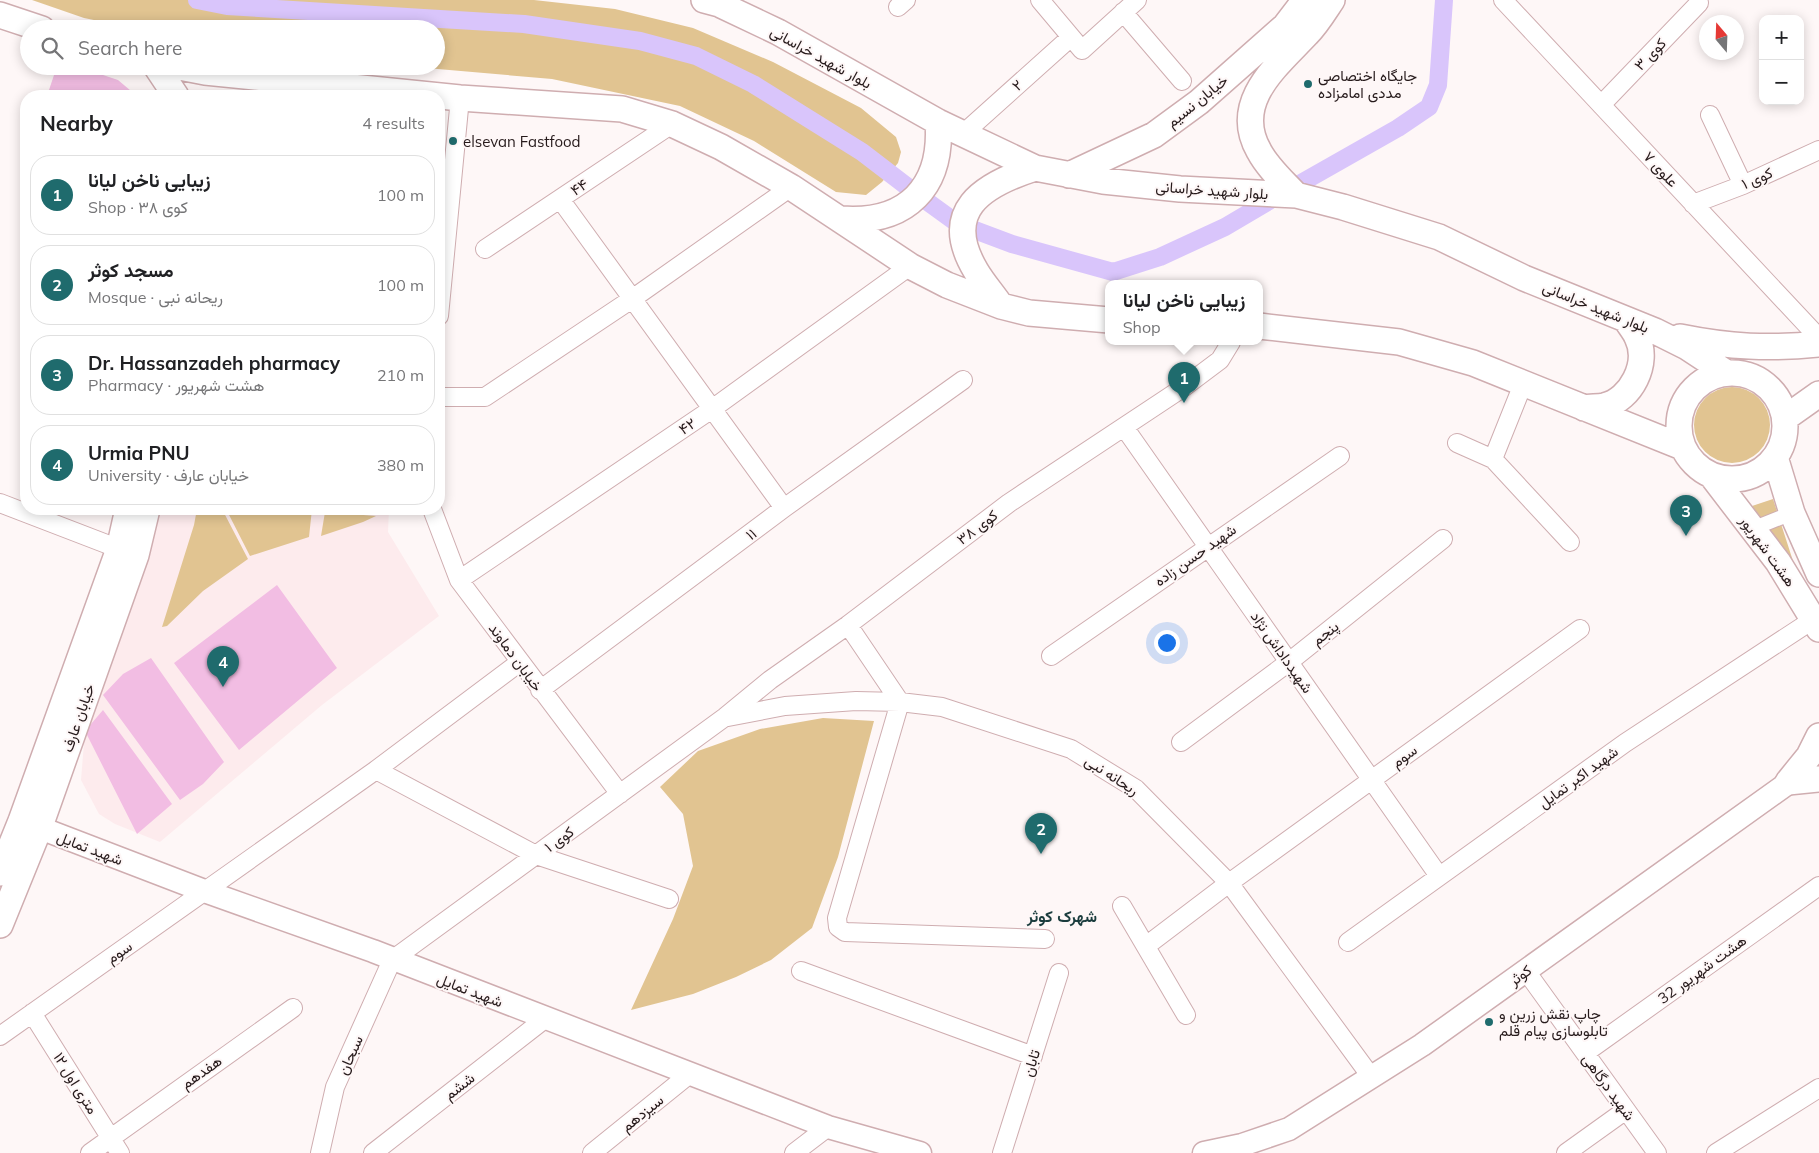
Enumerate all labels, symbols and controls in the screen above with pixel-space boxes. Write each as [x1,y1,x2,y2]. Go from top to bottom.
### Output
north arrow [1699,15,1744,60]
map controls [1759,15,1804,105]
button: + [1759,15,1804,60]
search box [20,20,445,75]
street label: بلوار شهید خراسانی [766,21,875,94]
icon: search [38,34,66,62]
street label: کوی ۳ [1630,34,1671,75]
text: Search here [78,36,182,60]
button: − [1759,60,1804,105]
place label: جایگاه اختصاصی مددی امامزاده [1318,66,1417,103]
street label: خیابان نسیم [1162,70,1232,132]
street label: ۲ [1008,75,1026,95]
marker: جایگاه اختصاصی مددی امامزاده [1302,78,1314,90]
text: Nearby [40,110,113,136]
text: 4 results [362,113,425,133]
place label: elsevan Fastfood [463,132,581,151]
marker: elsevan Fastfood [447,135,459,147]
street label: علوی ۷ [1639,147,1683,192]
street label: کوی ۱ [1738,163,1776,194]
text: زیبایی ناخن لیانا [88,168,211,192]
street label: ۴۴ [567,174,592,200]
street label: بلوار شهید خراسانی [1155,177,1269,204]
text: 1 [52,185,62,205]
text: 100 m [377,185,424,205]
text: Shop · کوی ۳۸ [88,197,188,217]
text: مسجد کوثر [88,258,174,282]
text: 2 [52,275,62,295]
text: 100 m [377,275,424,295]
street label: بلوار شهید خراسانی [1540,277,1652,338]
popup [1105,280,1263,345]
text: Mosque · ریحانه نبی [88,287,223,307]
text: زیبایی ناخن لیانا [1123,288,1245,312]
text: Shop [1123,317,1161,337]
text: Dr. Hassanzadeh pharmacy [88,351,340,375]
pin: 1 [1168,362,1200,403]
text: 3 [52,365,62,385]
text: 210 m [377,365,424,385]
text: Pharmacy · هشت شهریور [88,375,264,395]
street label: ۴۲ [675,413,699,438]
text: Urmia PNU [88,441,190,465]
text: 4 [52,455,62,475]
text: 380 m [377,455,424,475]
text: University · خیابان عارف [88,465,249,485]
pin: 3 [1670,495,1702,536]
street label: کوی ۳۸ [953,505,1002,549]
street label: هشت شهریور [1735,511,1800,590]
street label: شهید حسن زاده [1150,520,1240,591]
street label: ۱۱ [742,524,760,544]
street label: شهیدداداش نژاد [1246,607,1317,697]
street label: پنجم [1308,616,1343,650]
street label: خیابان دماوند [485,619,547,695]
your location [1154,630,1180,656]
pin: 4 [207,646,239,687]
street label: خیابان عارف [58,681,98,755]
street label: سوم [1387,740,1421,773]
street label: شهید اکبر تمایل [1534,742,1622,812]
street label: ریحانه نبی [1081,751,1143,800]
pin: 2 [1025,813,1057,854]
street label: کوی ۱ [540,822,578,857]
street label: شهید تمایل [54,827,126,869]
district label: شهرک کوثر [1026,906,1097,927]
street label: هشت شهریور 32 [1654,930,1750,1008]
street label: سوم [102,936,136,968]
street label: کوثر [1504,960,1535,990]
street label: شهید تمایل [434,969,506,1011]
place label: چاپ نقش زرین و تابلوسازی پیام قلم [1499,1004,1608,1041]
marker: چاپ نقش زرین و تابلوسازی پیام قلم [1483,1016,1495,1028]
street label: سبحان [333,1032,367,1078]
street label: تابان [1018,1047,1044,1079]
street label: ۱۲ متری اول [49,1048,102,1118]
street label: شهید درگاهی [1577,1050,1640,1125]
street label: هفدهم [177,1051,226,1094]
street label: ششم [440,1068,479,1105]
street label: سیزدهم [617,1090,668,1137]

